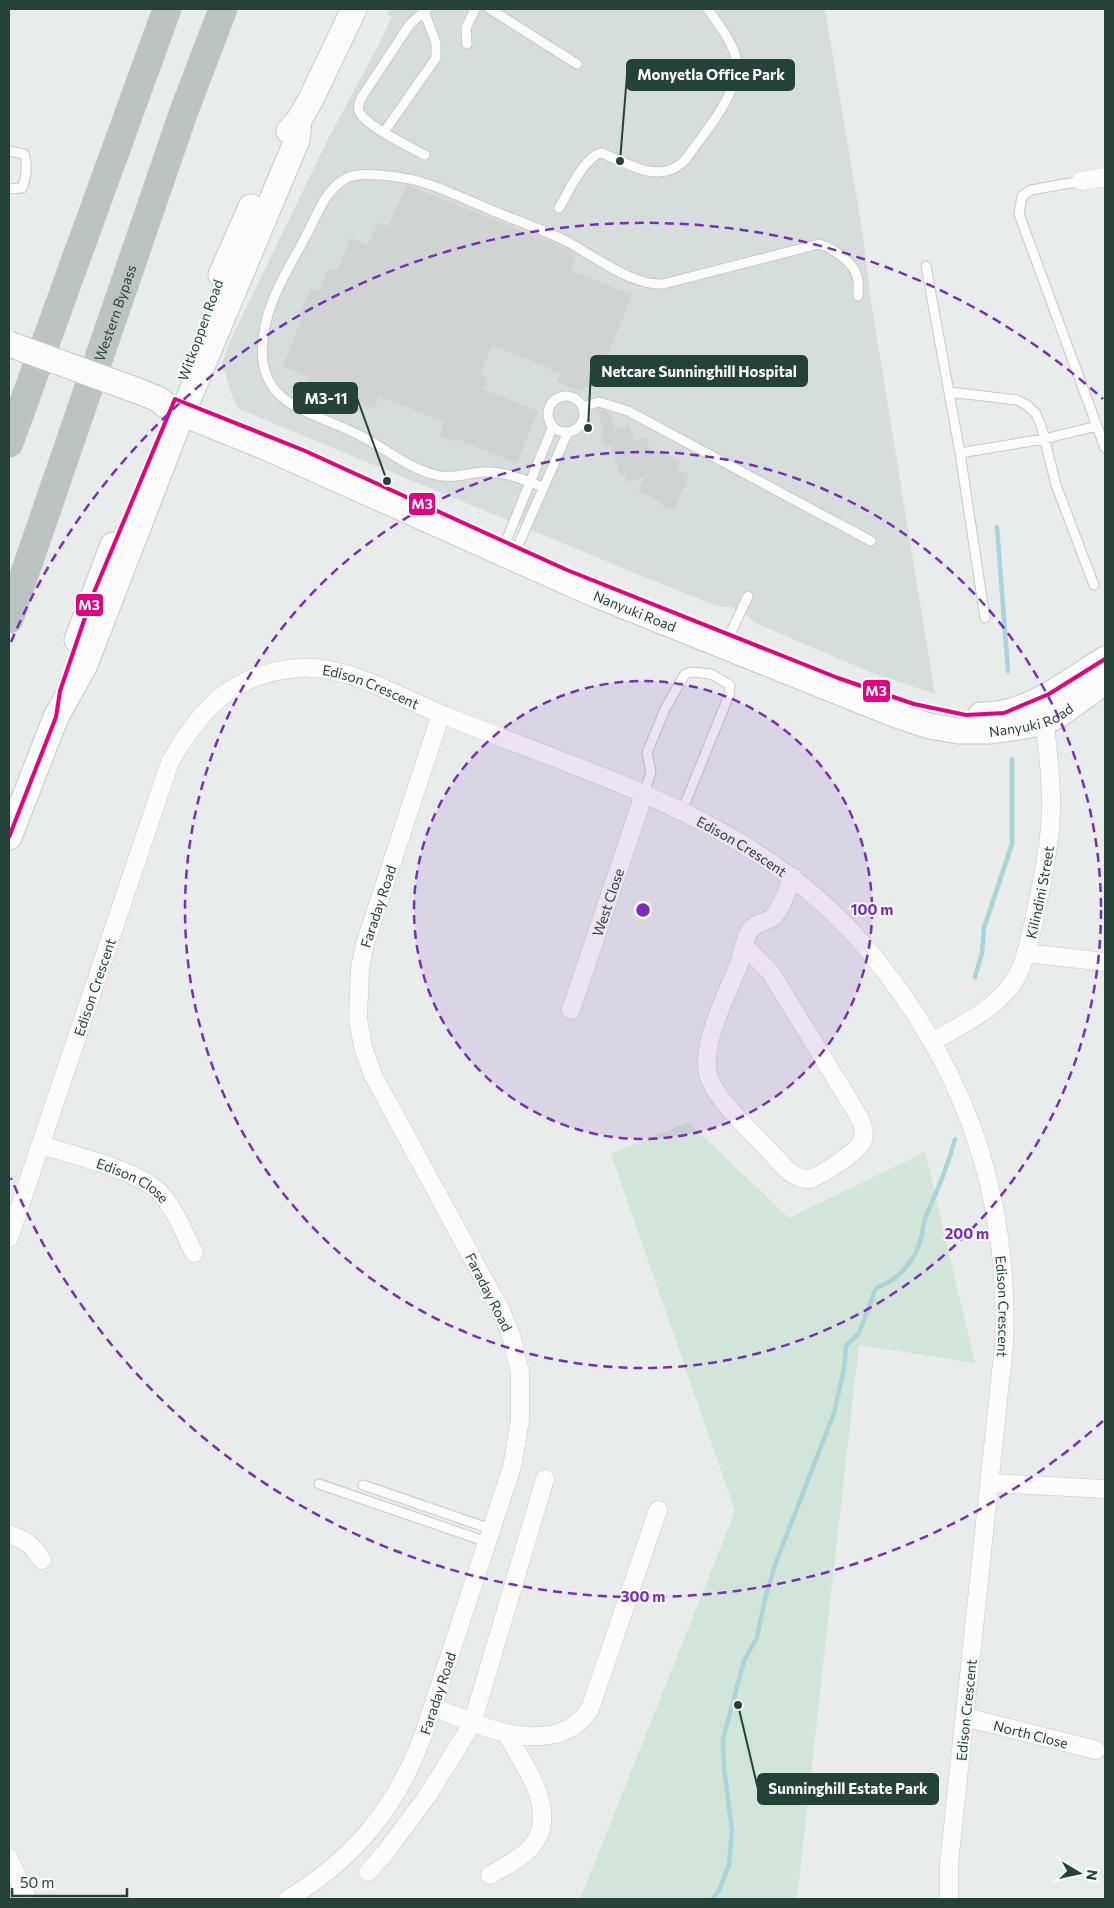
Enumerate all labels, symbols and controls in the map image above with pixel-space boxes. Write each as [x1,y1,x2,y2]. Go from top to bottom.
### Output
callout: Monyetla Office Park [627,60,794,90]
text: Monyetla Office Park [637,65,785,83]
street label: Western Bypass [90,262,139,363]
street label: Witkoppen Road [174,277,226,383]
callout: Netcare Sunninghill Hospital [591,356,807,386]
text: Netcare Sunninghill Hospital [601,362,797,380]
callout: M3-11 [294,383,357,413]
text: M3-11 [304,389,348,407]
line badge: M3 [408,492,436,516]
text: M3 [411,495,433,512]
street label: Nanyuki Road [591,586,679,635]
line badge: M3 [75,593,104,617]
text: M3 [78,596,100,613]
street label: Edison Crescent [321,661,422,712]
line badge: M3 [862,679,891,703]
text: M3 [865,682,887,699]
street label: Nanyuki Road [988,699,1076,739]
street label: Edison Crescent [694,812,791,880]
street label: Kilindini Street [1022,845,1056,940]
street label: Faraday Road [356,863,399,950]
street label: West Close [588,866,627,938]
text: 100 m [851,900,893,918]
centre of rings [634,901,652,919]
street label: Edison Crescent [69,936,118,1038]
street label: Edison Close [94,1154,173,1206]
text: 200 m [945,1224,989,1242]
street label: Faraday Road [462,1250,516,1334]
street label: Edison Crescent [993,1255,1013,1359]
text: 300 m [621,1587,665,1605]
street label: Faraday Road [416,1650,459,1737]
street label: Edison Crescent [952,1658,980,1762]
street label: North Close [992,1716,1070,1751]
callout: Sunninghill Estate Park [758,1774,938,1804]
text: Sunninghill Estate Park [768,1779,928,1797]
north arrow [1054,1848,1104,1898]
scale bar [12,1866,128,1898]
text: N [1083,1869,1102,1882]
text: 50 m [20,1873,54,1891]

